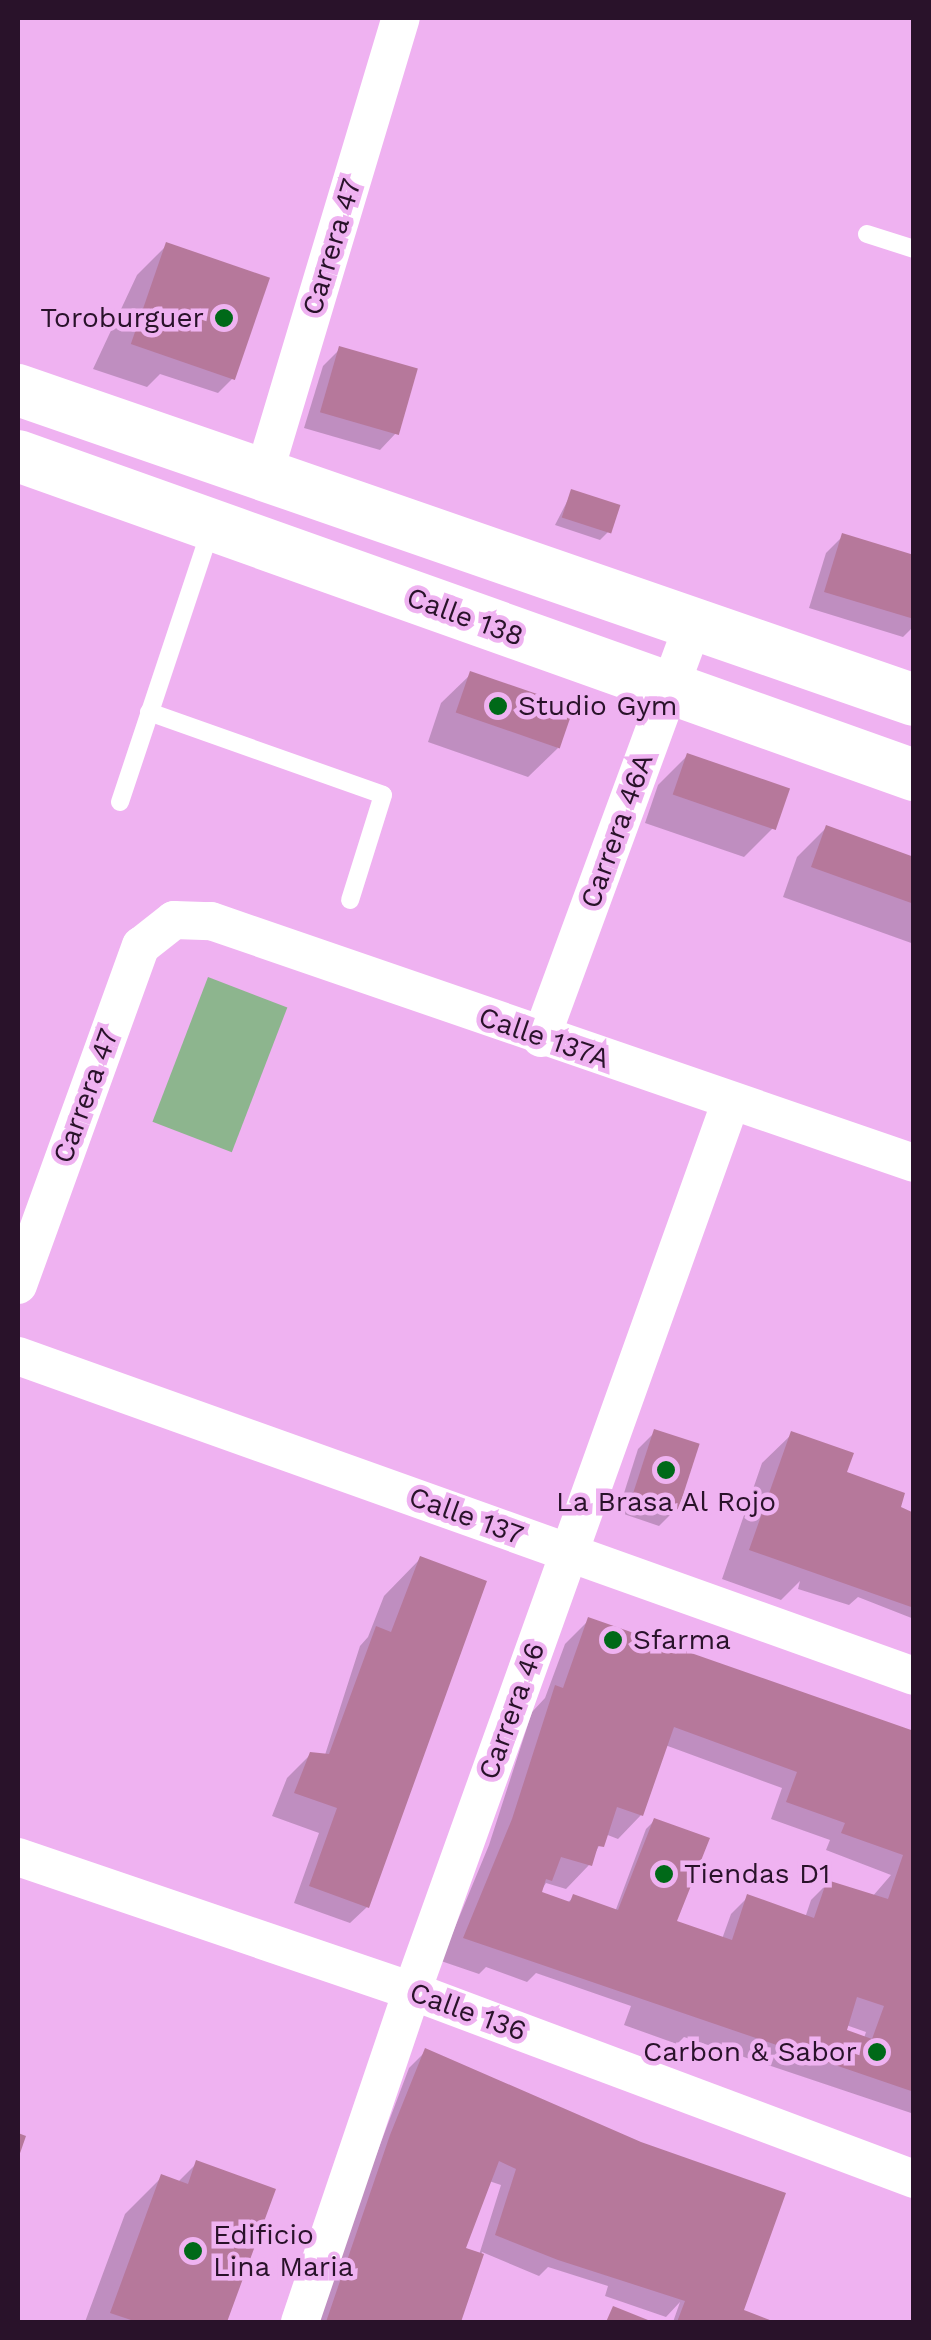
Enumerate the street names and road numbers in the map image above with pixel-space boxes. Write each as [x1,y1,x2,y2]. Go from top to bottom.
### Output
street label: Carrera 47 [295,174,369,320]
street label: Calle 138 [402,580,528,654]
street label: Carrera 46A [573,749,661,913]
street label: Calle 137A [474,1000,614,1076]
street label: Carrera 47 [46,1024,126,1168]
street label: Calle 137 [404,1480,528,1552]
street label: Carrera 46 [472,1638,552,1784]
street label: Calle 136 [405,1975,531,2049]

